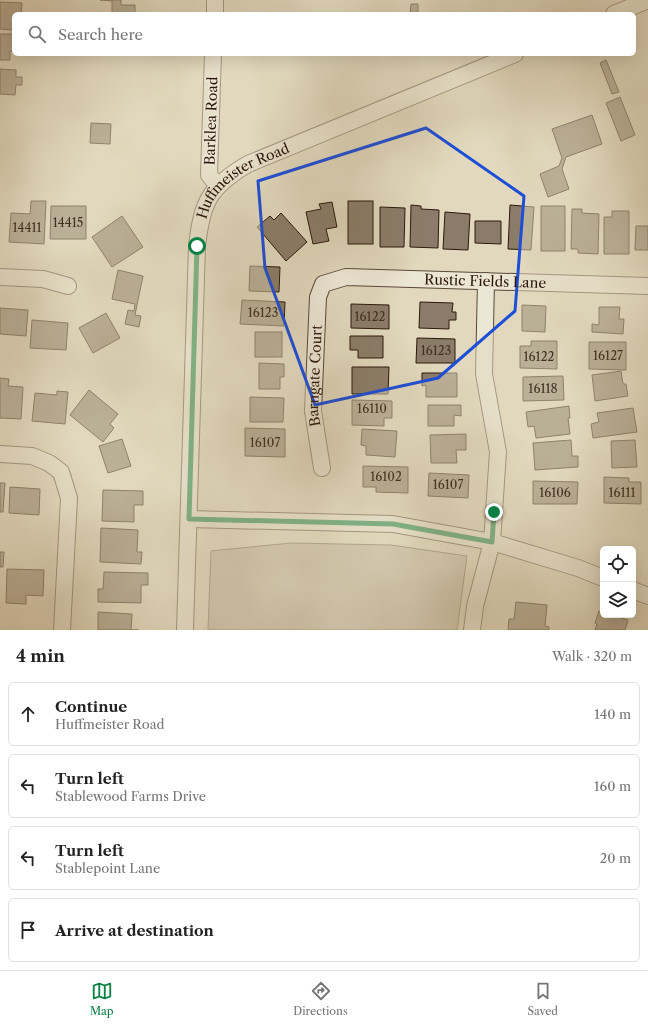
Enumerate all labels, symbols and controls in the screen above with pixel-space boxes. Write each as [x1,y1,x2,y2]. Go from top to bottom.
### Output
search box [12,12,636,56]
icon: search [26,23,48,45]
text: Search here [58,25,143,44]
street label: Barklea Road [200,76,222,166]
street label: Huffmeister Road [193,139,292,221]
house number: 14415 [53,215,83,230]
house number: 14411 [12,220,42,235]
route start [188,237,206,255]
street label: Rustic Fields Lane [424,270,547,292]
house number: 16123 [248,305,278,320]
house number: 16122 [355,309,386,324]
street label: Barngate Court [304,324,326,428]
house number: 16123 [421,343,451,358]
house number: 16127 [593,348,623,363]
house number: 16122 [524,349,555,364]
house number: 16118 [528,381,558,396]
house number: 16110 [357,401,387,416]
house number: 16107 [250,435,280,450]
house number: 16102 [370,469,402,484]
house number: 16107 [433,477,463,492]
house number: 16106 [539,485,571,500]
house number: 16111 [608,485,636,500]
route end [485,503,503,521]
map controls [600,546,636,618]
button: locate [600,546,636,582]
button: layers [600,582,636,618]
text: 4 min [16,646,65,666]
text: Walk · 320 m [552,648,632,664]
text: Continue [55,697,127,716]
icon: ahead [17,703,39,725]
text: 140 m [594,706,631,722]
text: Huffmeister Road [55,716,165,732]
text: Turn left [55,769,124,788]
icon: left [17,775,39,797]
text: 160 m [594,778,631,794]
text: Stablewood Farms Drive [55,788,206,804]
text: Turn left [55,841,124,860]
icon: left [17,847,39,869]
text: 20 m [600,850,631,866]
text: Stablepoint Lane [55,860,160,876]
icon: arrive [17,919,39,941]
text: Arrive at destination [55,921,214,940]
tab: Map [90,980,114,1018]
tab: Directions [293,980,348,1018]
tab: Saved [528,980,558,1018]

